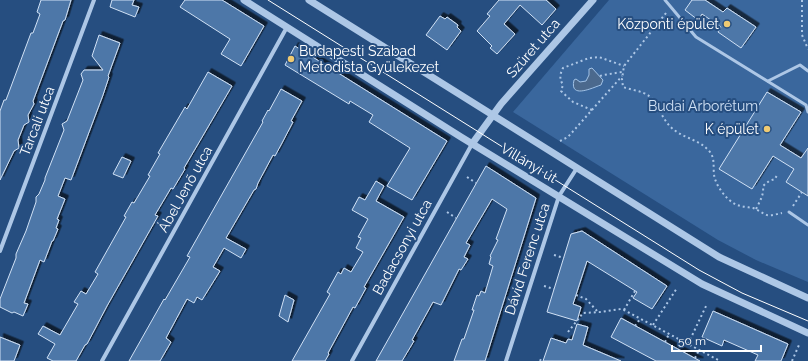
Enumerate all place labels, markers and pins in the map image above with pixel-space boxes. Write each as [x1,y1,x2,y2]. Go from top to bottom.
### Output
place label: Központi épület [617,16,719,32]
marker: Központi épület [722,19,732,29]
place label: Budapesti Szabad Metodista Gyülekezet [299,43,439,75]
marker: Budapesti Szabad Metodista Gyülekezet [286,54,296,64]
place label: K épület [705,121,759,137]
marker: K épület [762,124,772,134]

